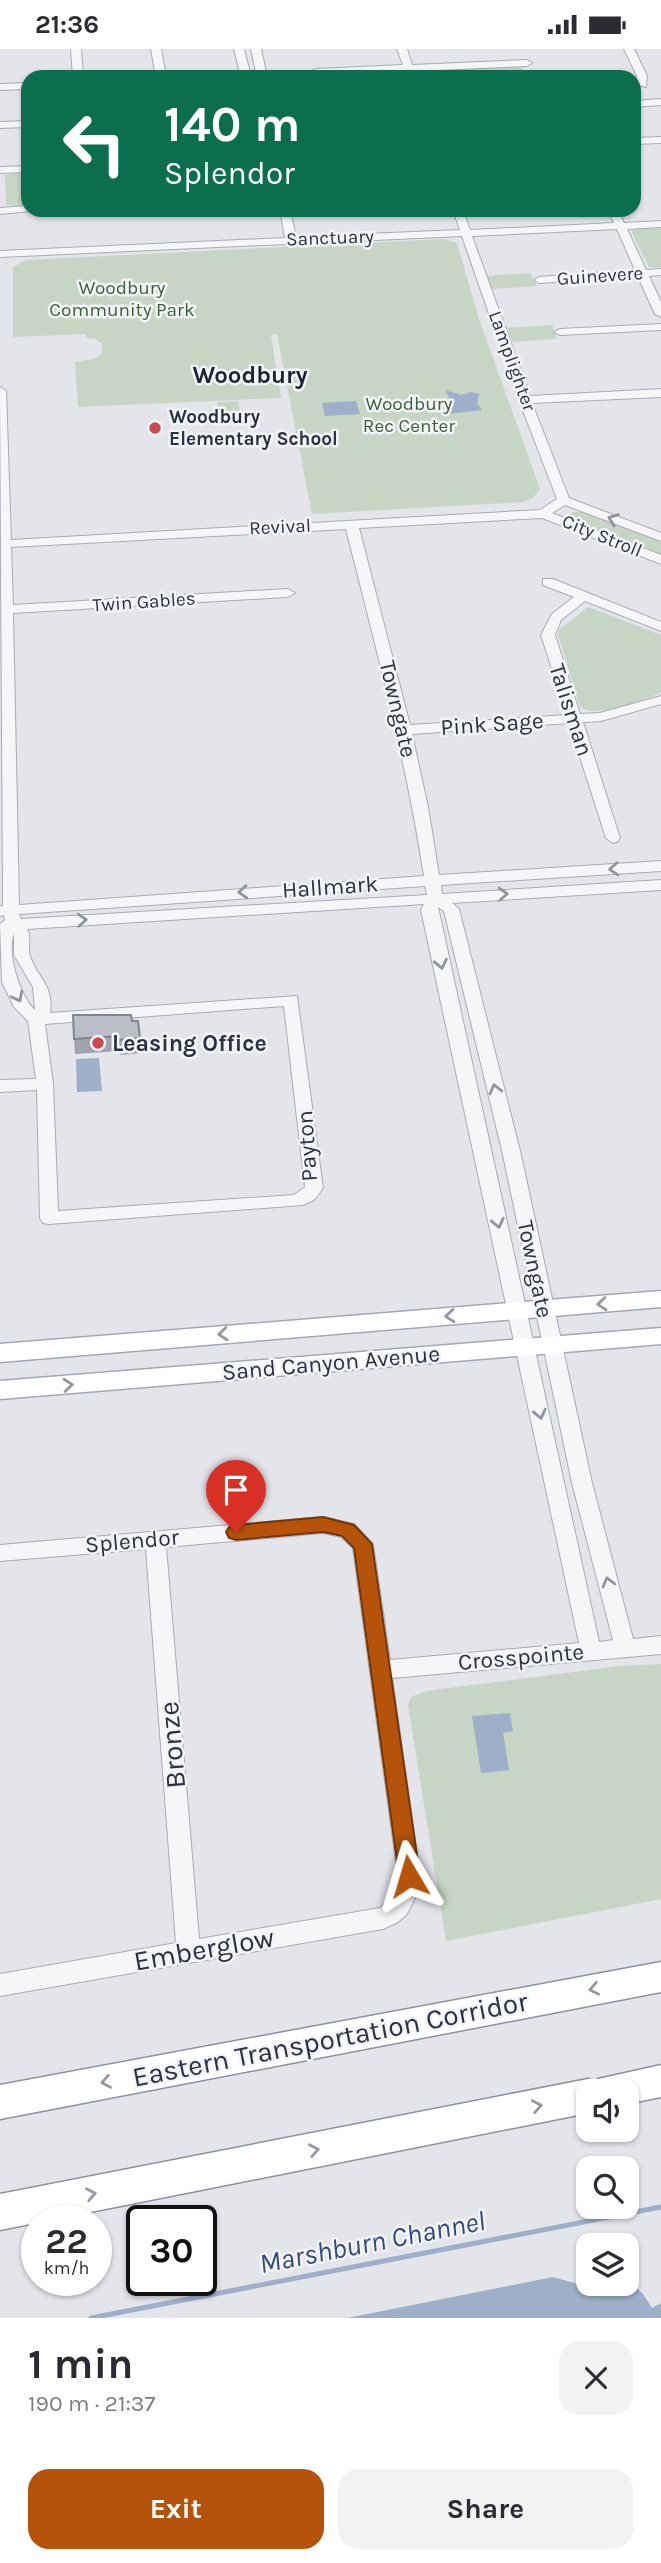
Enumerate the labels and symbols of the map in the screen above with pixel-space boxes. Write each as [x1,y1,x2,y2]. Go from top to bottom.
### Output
street label: Sanctuary [286,225,375,251]
street label: Guinevere [556,262,644,290]
park label: Woodbury Community Park [49,277,195,321]
street label: Lamplighter [484,308,540,414]
district label: Woodbury [193,361,307,389]
park label: Woodbury Rec Center [363,393,455,437]
place label: Woodbury Elementary School [169,406,338,450]
marker: Woodbury Elementary School [147,420,163,436]
street label: City Stroll [559,510,645,562]
one-way arrow [607,513,619,527]
street label: Revival [248,514,312,540]
street label: Twin Gables [92,587,196,617]
street label: Towngate [374,658,422,760]
street label: Talisman [543,660,599,760]
street label: Pink Sage [440,707,544,741]
one-way arrow [608,862,619,877]
street label: Hallmark [281,870,379,904]
one-way arrow [237,885,248,900]
one-way arrow [498,886,509,901]
one-way arrow [77,913,88,928]
one-way arrow [432,958,447,970]
one-way arrow [9,989,23,1002]
place label: Leasing Office [112,1030,267,1057]
marker: Leasing Office [90,1035,106,1051]
one-way arrow [489,1083,503,1095]
street label: Payton [291,1110,323,1182]
one-way arrow [489,1216,504,1228]
street label: Towngate [512,1218,558,1320]
one-way arrow [596,1296,607,1311]
one-way arrow [444,1308,455,1323]
one-way arrow [218,1326,229,1341]
street label: Sand Canyon Avenue [221,1340,441,1386]
one-way arrow [63,1378,74,1393]
one-way arrow [532,1408,547,1420]
pin [206,1460,266,1532]
street label: Splendor [84,1523,181,1559]
one-way arrow [602,1577,616,1589]
street label: Crosspointe [457,1638,585,1676]
street label: Bronze [152,1700,192,1790]
position arrow [372,1839,446,1913]
street label: Emberglow [131,1920,277,1978]
one-way arrow [588,1981,600,1996]
street label: Eastern Transportation Corridor [129,1984,531,2094]
one-way arrow [100,2074,112,2089]
one-way arrow [531,2099,543,2114]
one-way arrow [308,2143,320,2158]
one-way arrow [85,2187,97,2202]
water label: Marshburn Channel [256,2204,488,2280]
speed limit sign: 30 [126,2205,217,2296]

